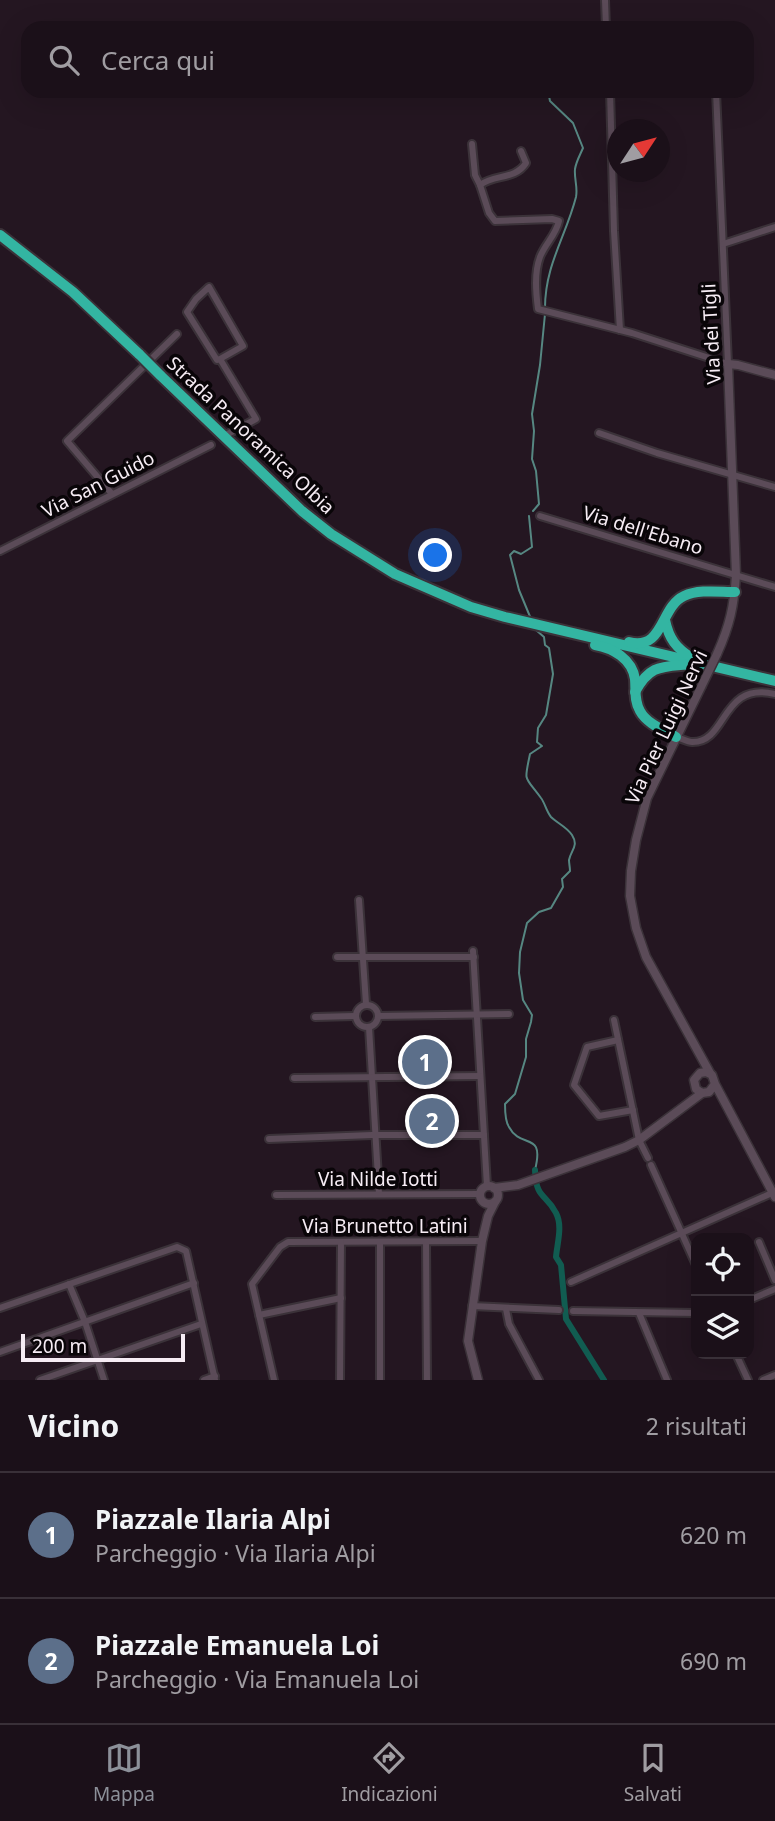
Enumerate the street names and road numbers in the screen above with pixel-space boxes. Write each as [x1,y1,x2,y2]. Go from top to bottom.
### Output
street label: Via dei Tigli [695,283,727,385]
street label: Strada Panoramica Olbia [161,350,341,520]
street label: Via San Guido [37,444,159,524]
street label: Via dell'Ebano [580,499,706,561]
street label: Via Pier Luigi Nervi [619,646,713,808]
street label: Via Nilde Iotti [318,1166,438,1192]
street label: Via Brunetto Latini [302,1213,468,1239]

